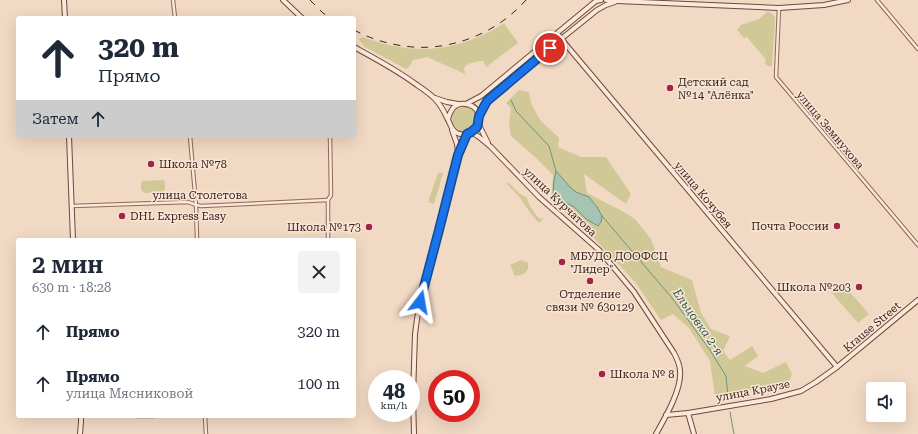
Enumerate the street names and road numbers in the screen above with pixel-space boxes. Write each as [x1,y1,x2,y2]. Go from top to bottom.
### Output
street label: улица Земнухова [794,88,866,172]
street label: улица Кочубея [671,159,735,231]
street label: улица Курчатова [521,165,599,239]
street label: улица Столетова [152,189,248,202]
street label: Krause Street [841,299,903,355]
street label: улица Краузе [715,377,791,405]

